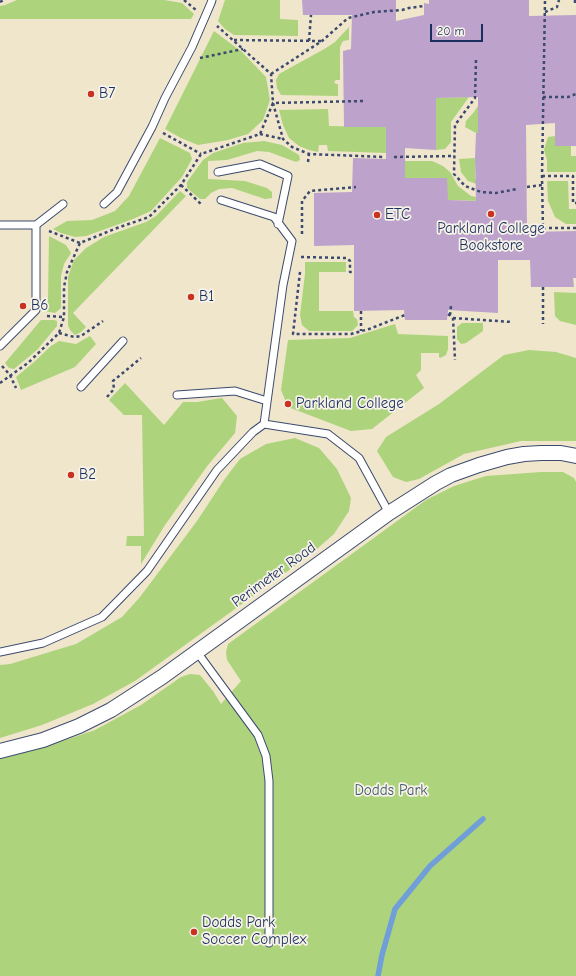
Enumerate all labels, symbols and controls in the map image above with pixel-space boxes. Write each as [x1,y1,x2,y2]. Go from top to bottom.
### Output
scale bar [432,16,485,42]
text: 20 m [437,24,465,38]
place label: B7 [99,85,115,103]
marker: B7 [86,89,96,99]
place label: ETC [385,206,410,224]
marker: Parkland College Bookstore [486,209,496,219]
marker: ETC [372,210,382,220]
place label: Parkland College Bookstore [437,220,545,255]
place label: B1 [199,288,214,306]
marker: B1 [186,292,196,302]
place label: B6 [31,297,48,315]
marker: B6 [18,301,28,311]
place label: Parkland College [296,395,404,413]
marker: Parkland College [283,399,293,409]
place label: B2 [79,466,96,484]
marker: B2 [66,470,76,480]
street label: Perimeter Road [229,539,319,611]
park label: Dodds Park [354,782,428,800]
place label: Dodds Park Soccer Complex [202,914,307,949]
marker: Dodds Park Soccer Complex [189,927,199,937]

